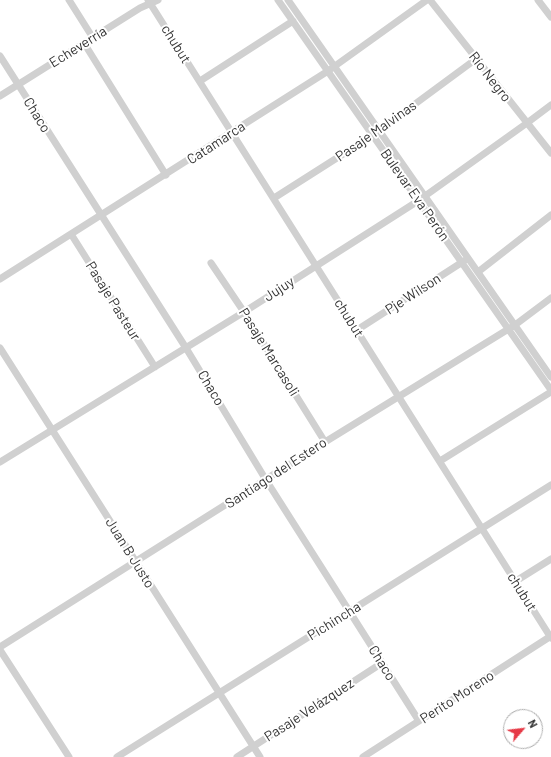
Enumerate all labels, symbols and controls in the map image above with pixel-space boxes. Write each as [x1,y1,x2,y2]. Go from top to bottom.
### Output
street label: chubut [158,21,194,67]
street label: Echeverría [46,23,110,71]
street label: Río Negro [465,49,515,105]
street label: Chaco [20,94,54,136]
street label: Pasaje Malvinas [332,97,420,165]
street label: Catamarca [184,118,248,168]
street label: Bulevar Eva Perón [377,146,453,244]
street label: Pasaje Pasteur [82,258,144,344]
street label: Pje Wilson [382,270,444,318]
street label: Jujuy [261,273,297,305]
street label: chubut [331,295,367,341]
street label: Pasaje Marcasoli [235,305,303,399]
street label: Chaco [194,367,228,409]
street label: Santiago del Estero [222,434,330,512]
street label: Juan B Justo [102,515,158,591]
street label: chubut [504,569,540,615]
street label: Pichincha [304,598,364,644]
street label: Chaco [365,642,399,684]
street label: Perito Moreno [417,667,497,727]
street label: Pasaje Velázquez [261,675,357,745]
north arrow [503,709,543,749]
text: N [526,717,541,730]

